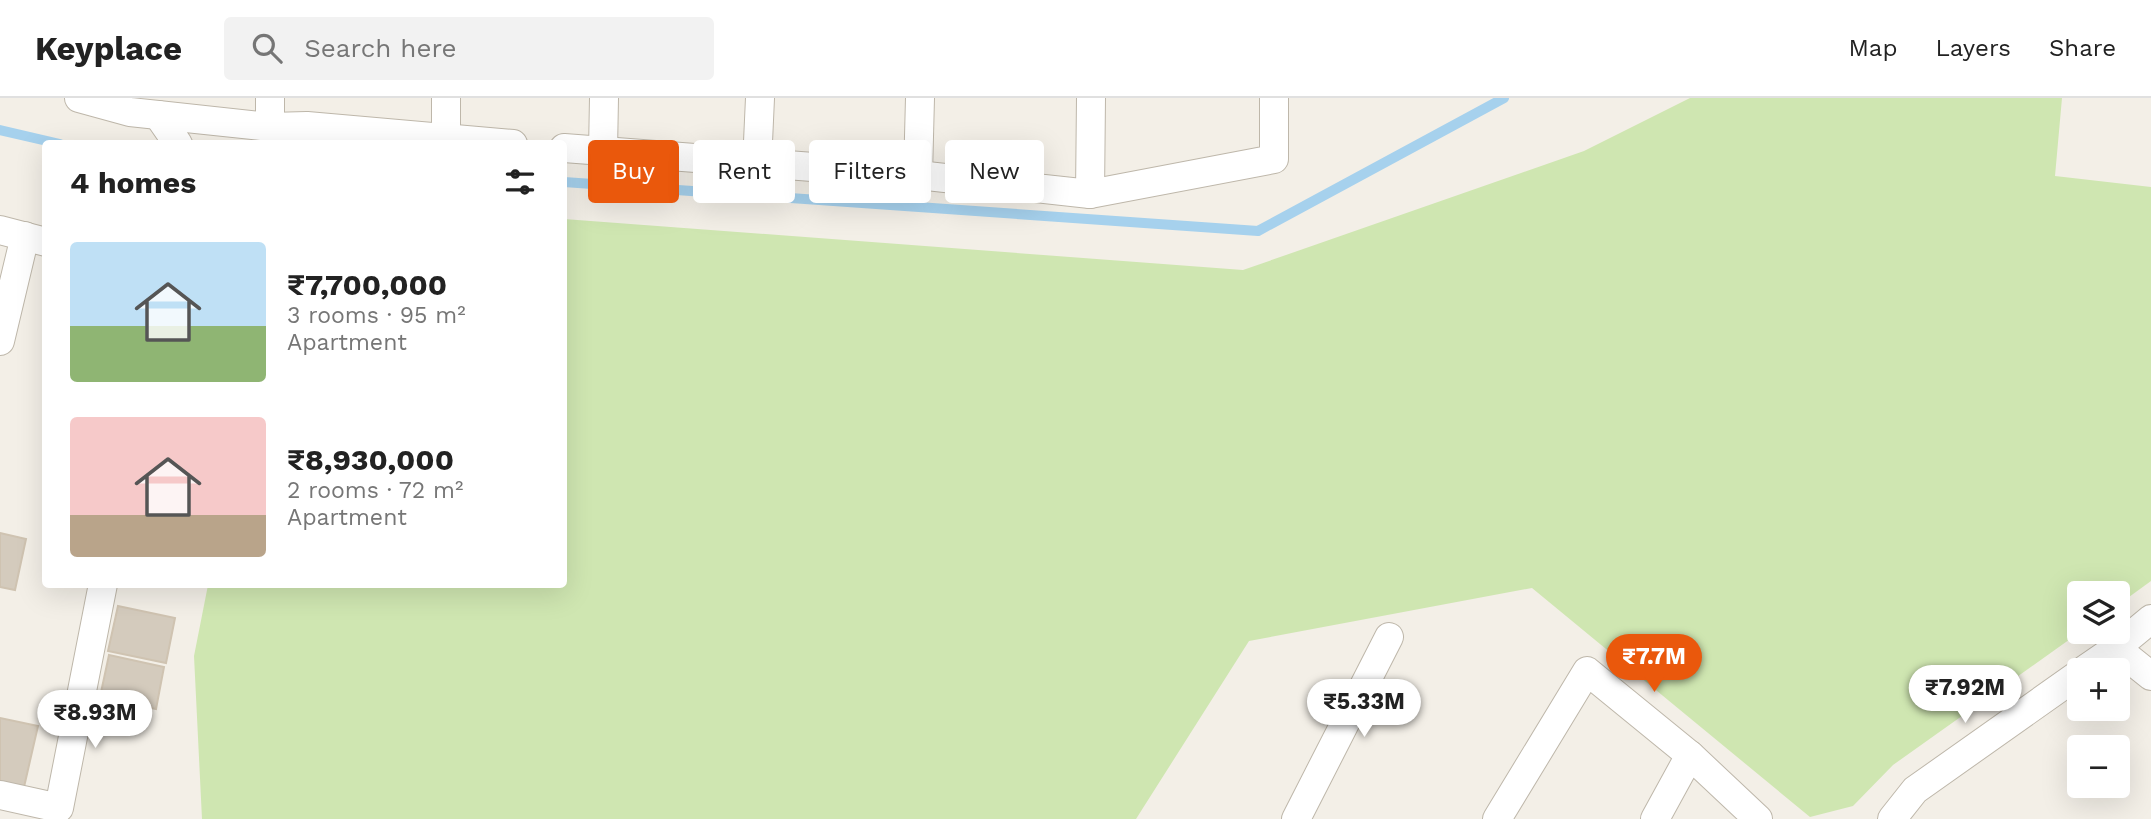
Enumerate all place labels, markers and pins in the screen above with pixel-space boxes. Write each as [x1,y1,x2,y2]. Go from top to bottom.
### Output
pin: ₹7.7M [1605,634,1703,694]
pin: ₹7.92M [1908,666,2022,725]
pin: ₹5.33M [1307,680,1421,739]
pin: ₹8.93M [38,690,152,750]

